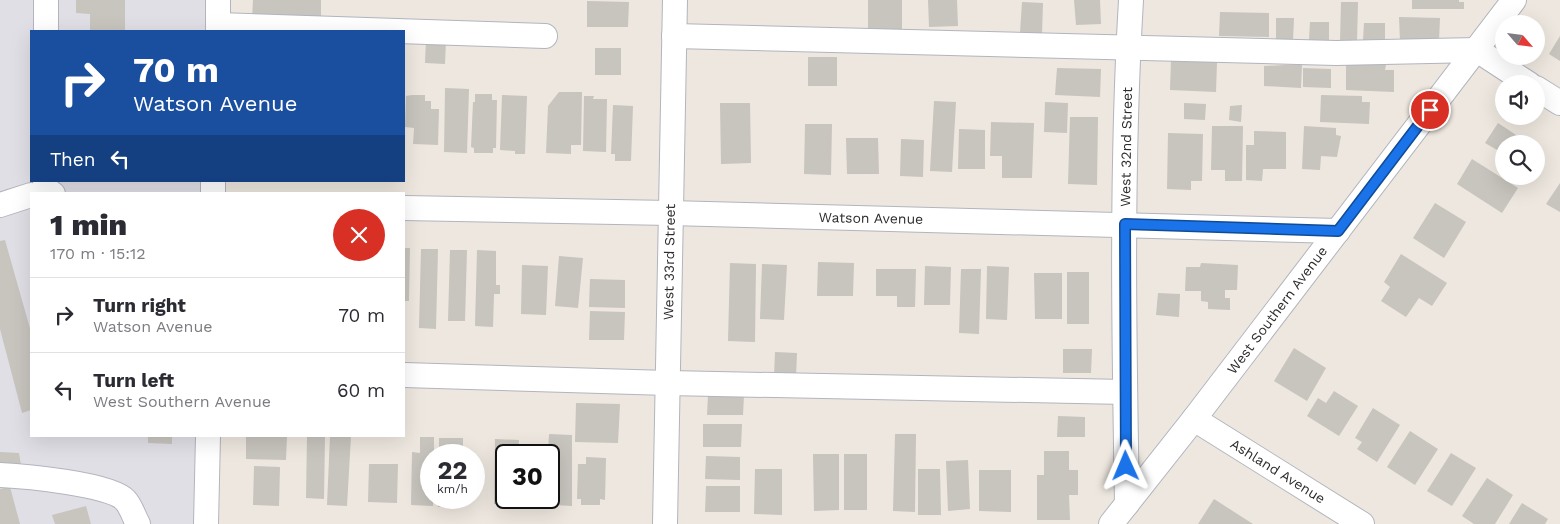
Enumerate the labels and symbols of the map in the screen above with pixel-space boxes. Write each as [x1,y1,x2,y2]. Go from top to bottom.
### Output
north arrow [1495,15,1545,65]
street label: West 32nd Street [1117,87,1135,207]
pin [1409,89,1451,131]
street label: West 33rd Street [660,203,678,320]
street label: Watson Avenue [819,209,923,227]
street label: West Southern Avenue [1224,243,1330,377]
street label: Ashland Avenue [1228,435,1328,507]
position arrow [1099,439,1151,491]
speed limit sign: 30 [495,444,560,509]

